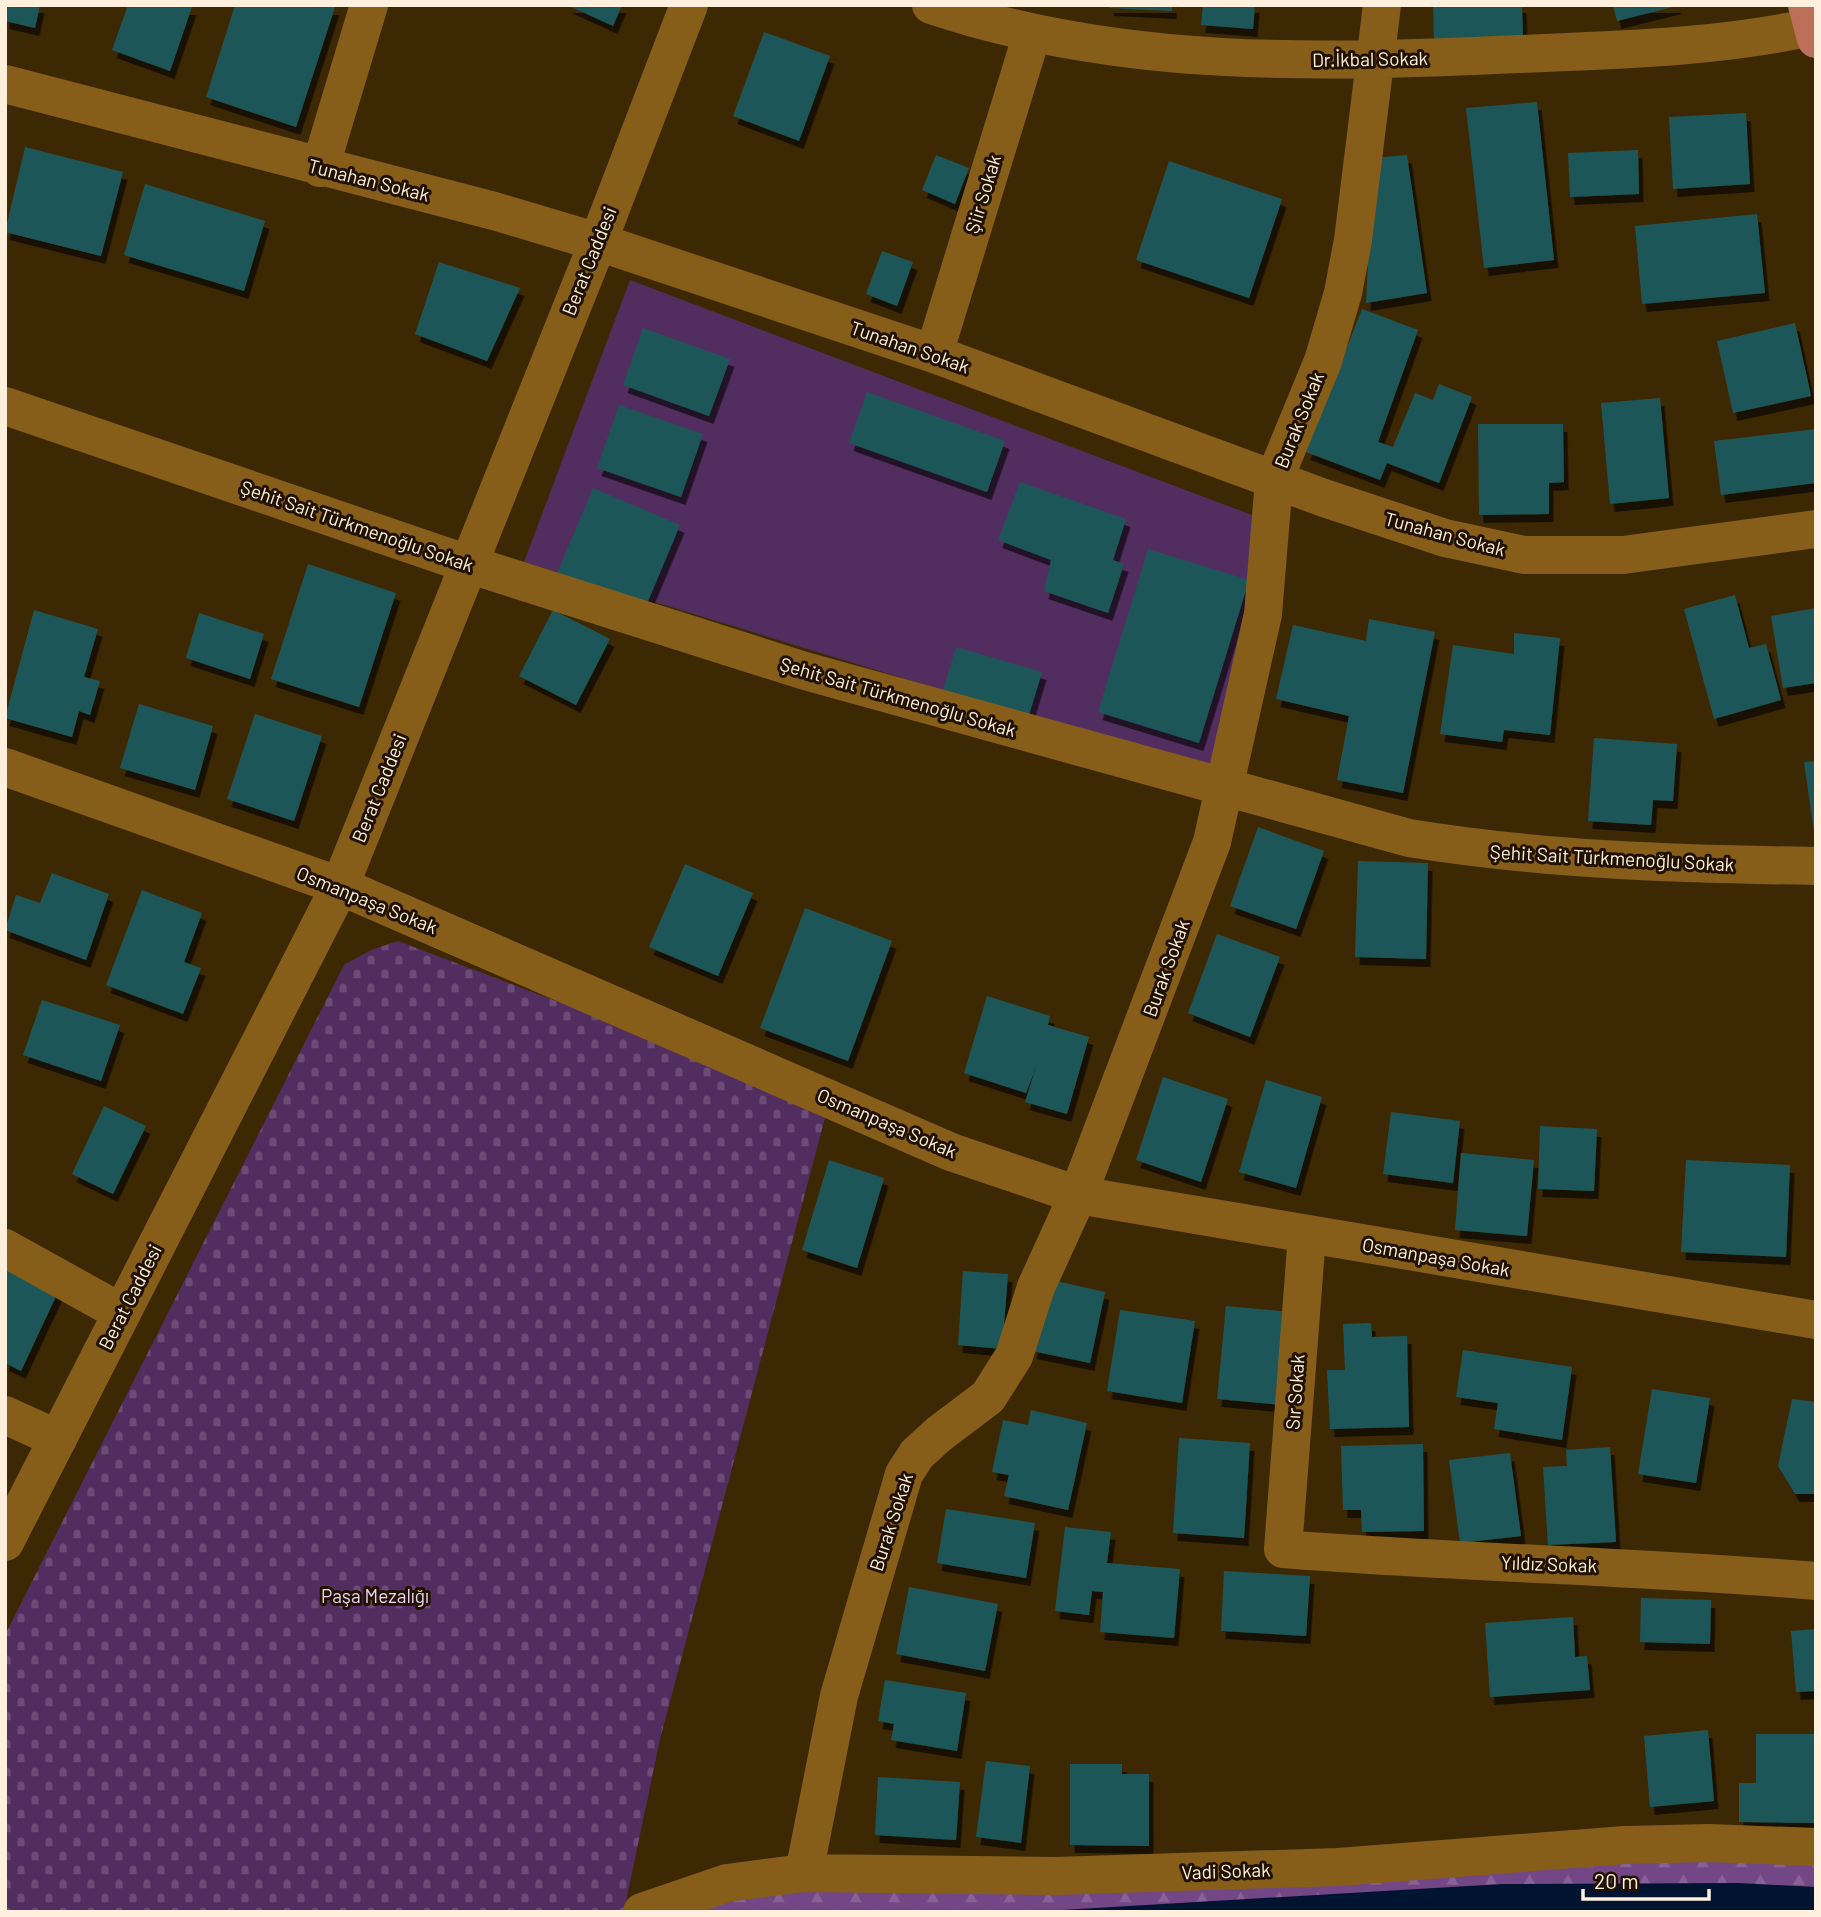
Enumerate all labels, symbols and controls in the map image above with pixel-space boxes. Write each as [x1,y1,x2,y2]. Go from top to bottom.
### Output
street label: Dr.İkbal Sokak [1312,46,1428,71]
street label: Şiir Sokak [960,152,1005,236]
street label: Tunahan Sokak [306,153,432,206]
street label: Berat Caddesi [556,203,621,318]
street label: Tunahan Sokak [848,315,973,378]
street label: Burak Sokak [1269,368,1328,471]
street label: Şehit Sait Türkmenoğlu Sokak [238,475,477,576]
street label: Tunahan Sokak [1382,506,1508,561]
street label: Şehit Sait Türkmenoğlu Sokak [777,652,1019,741]
street label: Berat Caddesi [346,730,411,845]
street label: Şehit Sait Türkmenoğlu Sokak [1489,840,1735,875]
street label: Osmanpaşa Sokak [294,861,441,938]
street label: Burak Sokak [1137,916,1194,1020]
street label: Osmanpaşa Sokak [814,1083,961,1162]
street label: Osmanpaşa Sokak [1360,1232,1512,1281]
street label: Berat Caddesi [93,1240,166,1353]
street label: Sır Sokak [1280,1353,1309,1431]
street label: Burak Sokak [864,1470,917,1574]
street label: Yıldız Sokak [1501,1550,1597,1577]
park label: Paşa Mezalığı [321,1584,429,1607]
street label: Vadi Sokak [1181,1857,1271,1884]
scale bar [1583,1857,1709,1901]
text: 20 m [1594,1868,1639,1893]

